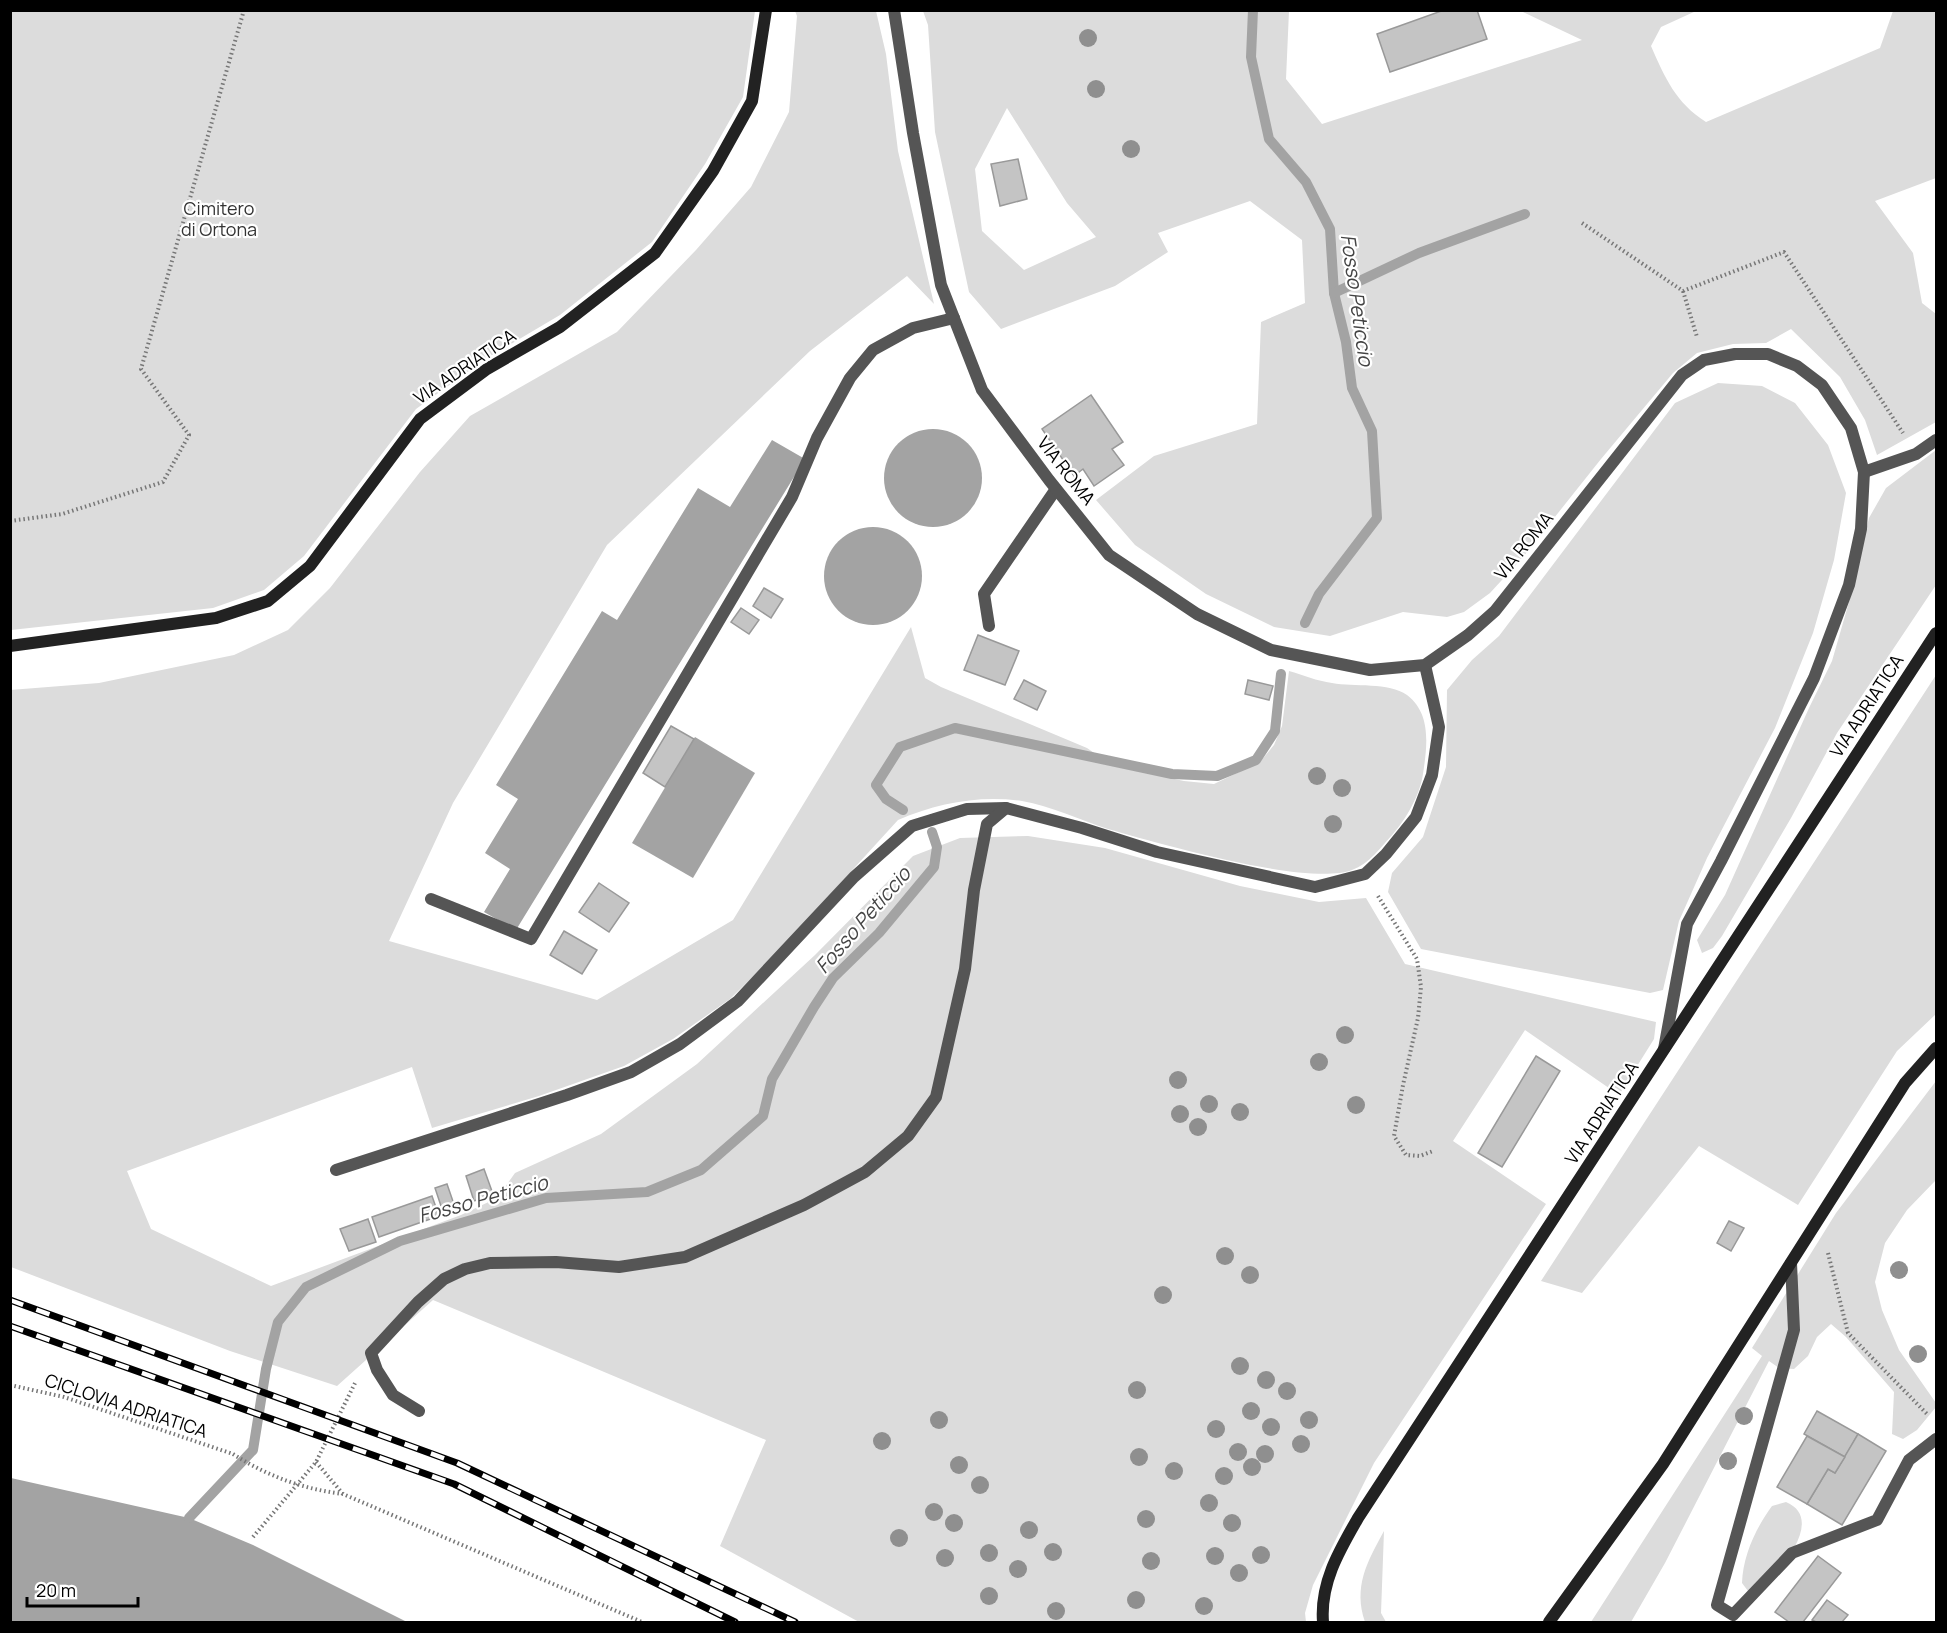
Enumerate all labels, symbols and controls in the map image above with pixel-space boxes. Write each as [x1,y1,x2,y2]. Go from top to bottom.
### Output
park label: Cimitero di Ortona [181,196,257,241]
water label: Fosso Peticcio [1335,232,1380,369]
street label: VIA ADRIATICA [409,323,521,409]
street label: VIA ROMA [1032,431,1102,510]
street label: VIA ROMA [1488,506,1558,584]
street label: VIA ADRIATICA [1824,649,1909,762]
water label: Fosso Peticcio [809,860,917,979]
street label: VIA ADRIATICA [1559,1056,1644,1169]
water label: Fosso Peticcio [415,1168,552,1229]
street label: CICLOVIA ADRIATICA [42,1367,211,1443]
scale bar [27,1570,138,1608]
text: 20 m [36,1578,76,1602]

